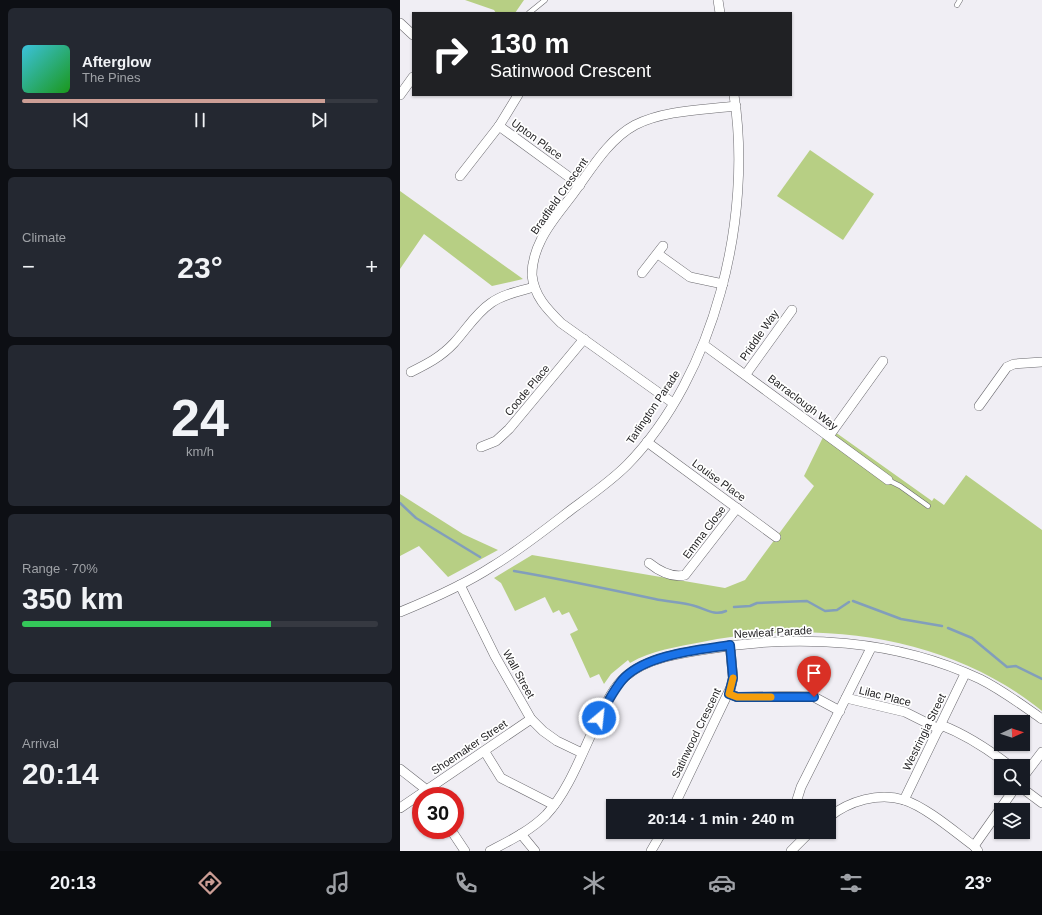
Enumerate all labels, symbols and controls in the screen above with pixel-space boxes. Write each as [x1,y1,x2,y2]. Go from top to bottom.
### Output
icon: right [424,28,476,80]
text: 130 m [490,28,569,59]
text: Afterglow [82,53,151,70]
text: Satinwood Crescent [490,61,651,81]
text: The Pines [82,70,141,85]
icon: previous [70,109,92,131]
icon: pause [189,109,211,131]
icon: next [308,109,330,131]
street label: Upton Place [509,117,565,161]
street label: Bradfield Crescent [528,155,590,237]
text: Climate [22,230,66,245]
text: 23° [177,251,223,284]
text: − [22,254,35,279]
text: + [365,254,378,279]
street label: Priddle Way [737,307,781,363]
street label: Coode Place [502,362,552,418]
street label: Tarlington Parade [624,368,682,446]
street label: Barraclough Way [766,372,841,432]
text: 24 [171,389,229,447]
text: km/h [186,444,214,459]
street label: Louise Place [690,457,748,503]
street label: Emma Close [680,503,728,561]
text: Range · 70% [22,561,98,576]
text: 350 km [22,582,124,615]
street label: Newleaf Parade [734,624,812,640]
street label: Wall Street [501,648,537,700]
pin [797,656,831,697]
icon: arrive [803,662,825,684]
street label: Lilac Place [858,684,912,708]
street label: Satinwood Crescent [669,686,723,780]
street label: Westringia Street [900,692,948,772]
position arrow [578,697,620,739]
north arrow [994,715,1030,751]
map controls [994,715,1030,839]
street label: Shoemaker Street [429,717,509,777]
text: Arrival [22,736,59,751]
text: 20:14 [22,757,99,790]
button: search [994,759,1030,795]
speed limit sign: 30 [412,787,464,839]
button: layers [994,803,1030,839]
text: 20:14 · 1 min · 240 m [648,810,794,827]
icon: directions [196,869,224,897]
icon: music [324,869,352,897]
icon: phone [452,869,480,897]
icon: climate [580,869,608,897]
icon: car [708,869,736,897]
icon: filters [837,869,865,897]
text: 20:13 [50,873,96,893]
text: 23° [965,873,992,893]

